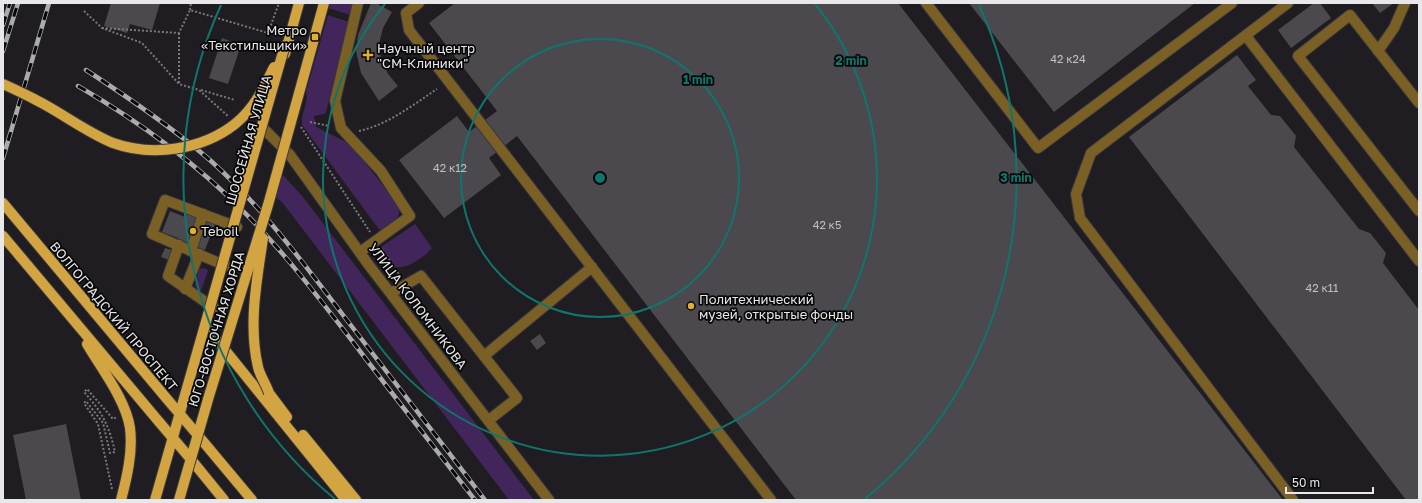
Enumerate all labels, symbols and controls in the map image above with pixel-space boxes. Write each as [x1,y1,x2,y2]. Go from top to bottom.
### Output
place label: Метро «Текстильщики» [201,22,307,53]
marker: Метро «Текстильщики» [310,32,320,42]
place label: Научный центр "СМ-Клиники" [377,40,475,71]
marker: Научный центр "СМ-Клиники" [362,49,374,61]
house number: 42 к24 [1050,52,1086,65]
text: 2 min [835,53,867,68]
text: 1 min [683,72,713,87]
street label: ШОССЕЙНАЯ УЛИЦА [222,73,274,207]
house number: 42 к12 [433,161,467,174]
text: 3 min [1000,170,1032,185]
centre of rings [593,171,607,185]
house number: 42 к5 [813,218,841,231]
place label: Teboil [201,223,239,239]
marker: Teboil [188,226,198,236]
street label: ВОЛГОГРАДСКИЙ ПРОСПЕКТ [47,238,181,394]
street label: УЛИЦА КОЛОМНИКОВА [365,240,471,372]
street label: ЮГО-ВОСТОЧНАЯ ХОРДА [185,249,247,409]
house number: 42 к11 [1306,281,1338,294]
place label: Политехнический музей, открытые фонды [699,291,853,322]
marker: Политехнический музей, открытые фонды [686,301,696,311]
scale bar [1286,469,1373,495]
text: 50 m [1292,475,1320,490]

